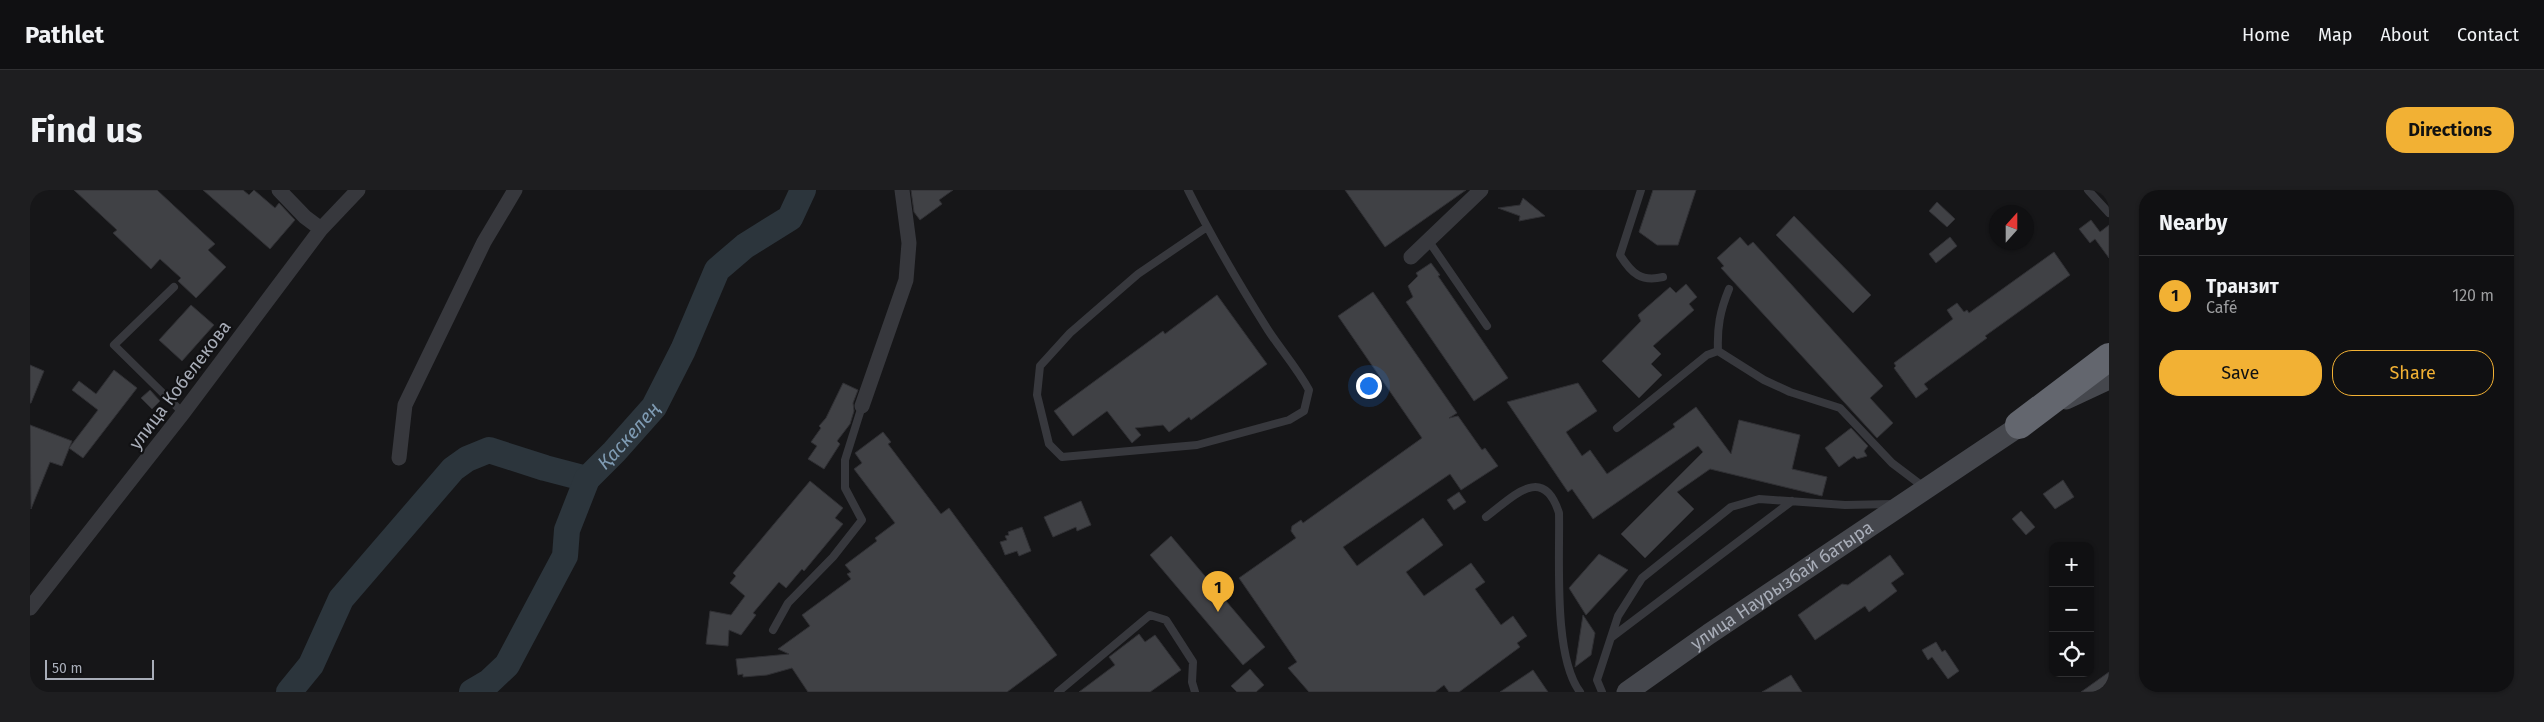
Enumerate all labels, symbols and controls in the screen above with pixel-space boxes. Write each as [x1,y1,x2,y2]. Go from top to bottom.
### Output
text: Pathlet [25,21,104,49]
text: Home [2242,24,2290,46]
text: Map [2318,24,2352,46]
text: About [2380,24,2429,46]
text: Contact [2457,24,2519,46]
button: Directions [2386,107,2514,153]
text: Find us [30,109,142,151]
north arrow [1989,205,2034,250]
text: Nearby [2159,210,2227,236]
text: Транзит [2206,275,2279,298]
text: 1 [2171,286,2179,305]
text: 120 m [2452,286,2494,305]
text: Café [2206,298,2237,317]
street label: улица Кобелекова [124,316,236,454]
button: Save [2159,350,2322,396]
button: Share [2332,350,2494,396]
your location [1356,373,1382,399]
water label: Қаскелең [592,397,665,474]
street label: улица Наурызбай батыра [1686,516,1877,655]
map controls [2049,542,2094,677]
button: + [2049,542,2094,587]
pin: 1 [1202,571,1234,612]
button: − [2049,587,2094,632]
button: locate [2049,632,2094,677]
scale bar [45,657,154,680]
text: 50 m [52,660,83,677]

